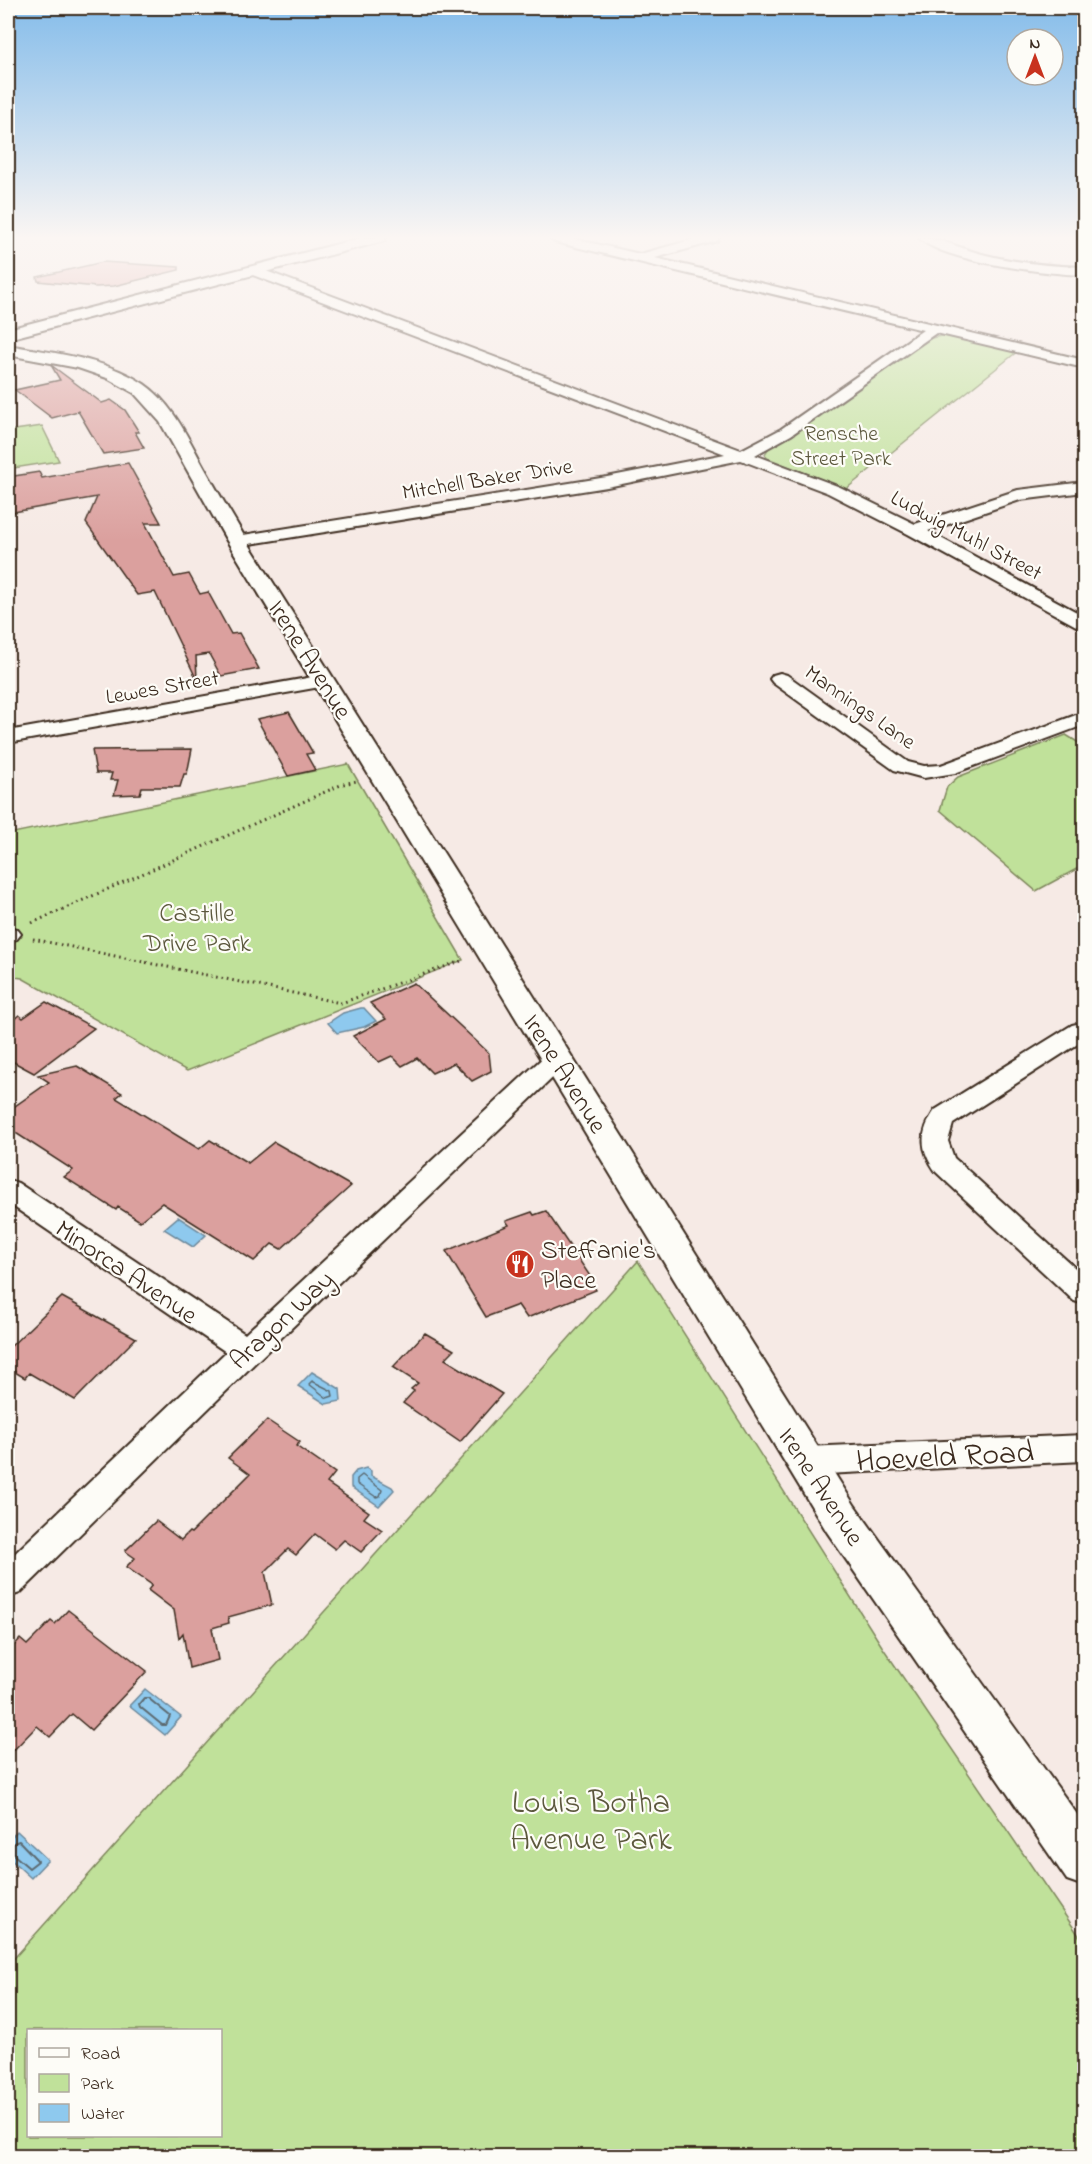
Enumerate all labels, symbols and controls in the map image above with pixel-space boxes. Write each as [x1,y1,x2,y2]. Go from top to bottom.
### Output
north arrow [1005,27,1065,87]
text: N [1030,32,1041,56]
park label: Rensche Street Park [791,419,892,476]
street label: Mitchell Baker Drive [400,452,575,510]
street label: Ludwig Muhl Street [884,483,1048,591]
street label: Irene Avenue [257,593,360,728]
street label: Mannings Lane [797,658,921,759]
street label: Lewes Street [103,663,222,715]
park label: Castille Drive Park [142,896,251,964]
street label: Irene Avenue [512,1007,615,1142]
street label: Minorca Avenue [46,1212,205,1335]
place label: Steffanie's Place [541,1233,656,1301]
restaurant icon: Steffanie's Place [504,1248,536,1280]
street label: Aragon Way [222,1263,344,1380]
street label: Irene Avenue [767,1421,872,1555]
street label: Hoeveld Road [855,1430,1035,1487]
park label: Louis Botha Avenue Park [510,1781,673,1865]
legend [27,2029,222,2137]
text: Road [81,2042,120,2068]
text: Park [81,2072,114,2098]
text: Water [81,2102,125,2128]

